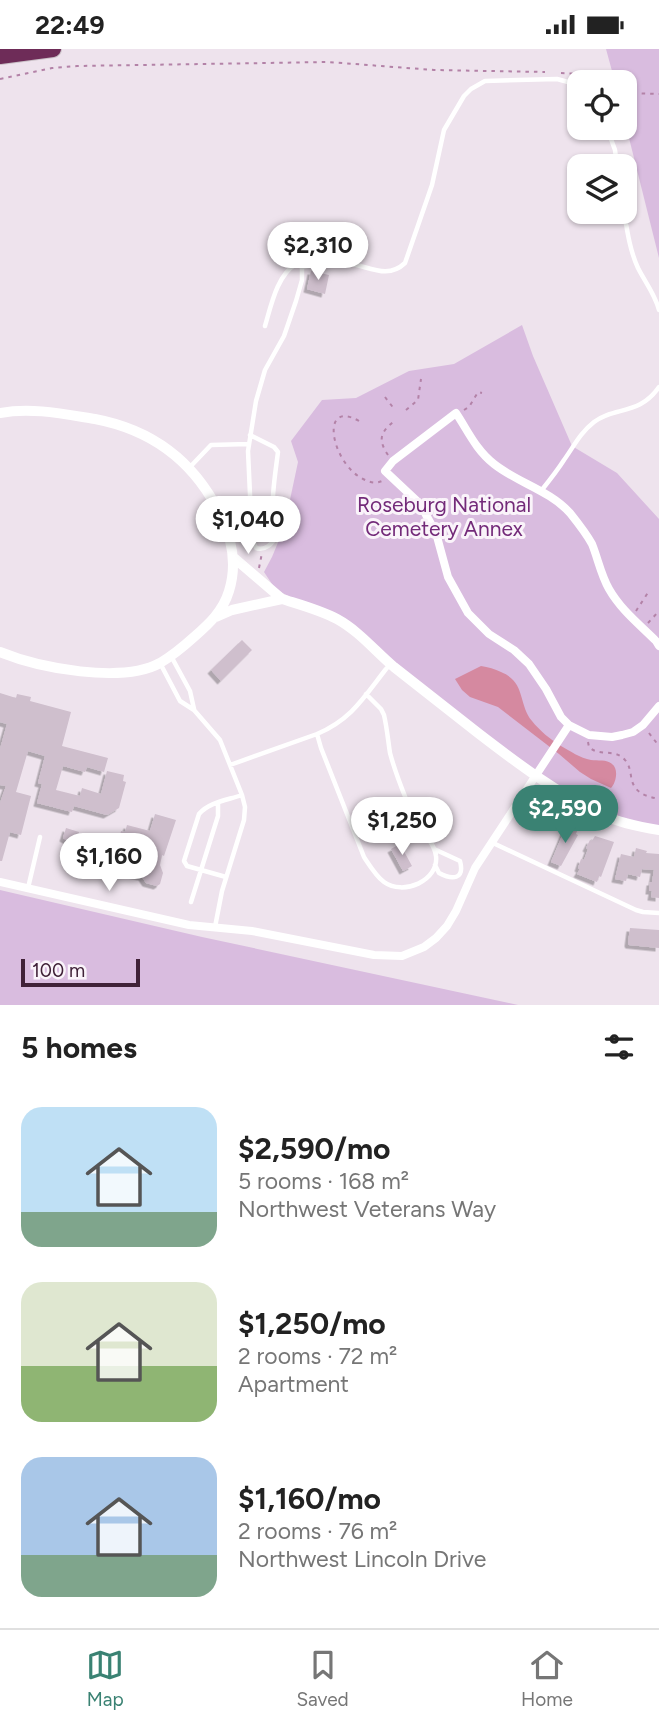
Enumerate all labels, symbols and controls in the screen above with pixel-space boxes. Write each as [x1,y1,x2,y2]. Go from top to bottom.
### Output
text: 22:49 [35,9,104,41]
map controls [567,70,637,224]
button: locate [567,70,637,140]
button: layers [567,154,637,224]
pin: $2,310 [261,223,375,282]
text: $2,310 [283,231,353,259]
park label: Roseburg National Cemetery Annex [357,492,531,541]
pin: $1,040 [191,497,305,556]
text: $1,040 [212,505,284,533]
pin: $2,590 [508,785,622,845]
text: $2,590 [528,794,602,822]
pin: $1,250 [345,797,459,857]
text: $1,250 [367,806,437,834]
pin: $1,160 [52,833,166,893]
text: $1,160 [76,842,142,870]
scale bar [21,956,140,988]
text: 100 m [32,959,85,982]
icon: filters [600,1028,638,1066]
text: 5 homes [21,1029,137,1066]
text: $2,590/mo [238,1130,391,1167]
icon: home [77,1135,161,1219]
text: 5 rooms · 168 m² [238,1167,409,1195]
text: Northwest Veterans Way [238,1195,496,1223]
text: $1,250/mo [238,1305,386,1342]
icon: home [77,1310,161,1394]
text: 2 rooms · 72 m² [238,1342,397,1370]
text: Apartment [238,1370,349,1398]
text: $1,160/mo [238,1480,381,1517]
icon: home [77,1485,161,1569]
text: 2 rooms · 76 m² [238,1517,397,1545]
text: Northwest Lincoln Drive [238,1545,486,1573]
tab: Map [86,1646,124,1711]
tab: Saved [296,1646,349,1711]
tab: Home [521,1646,573,1711]

